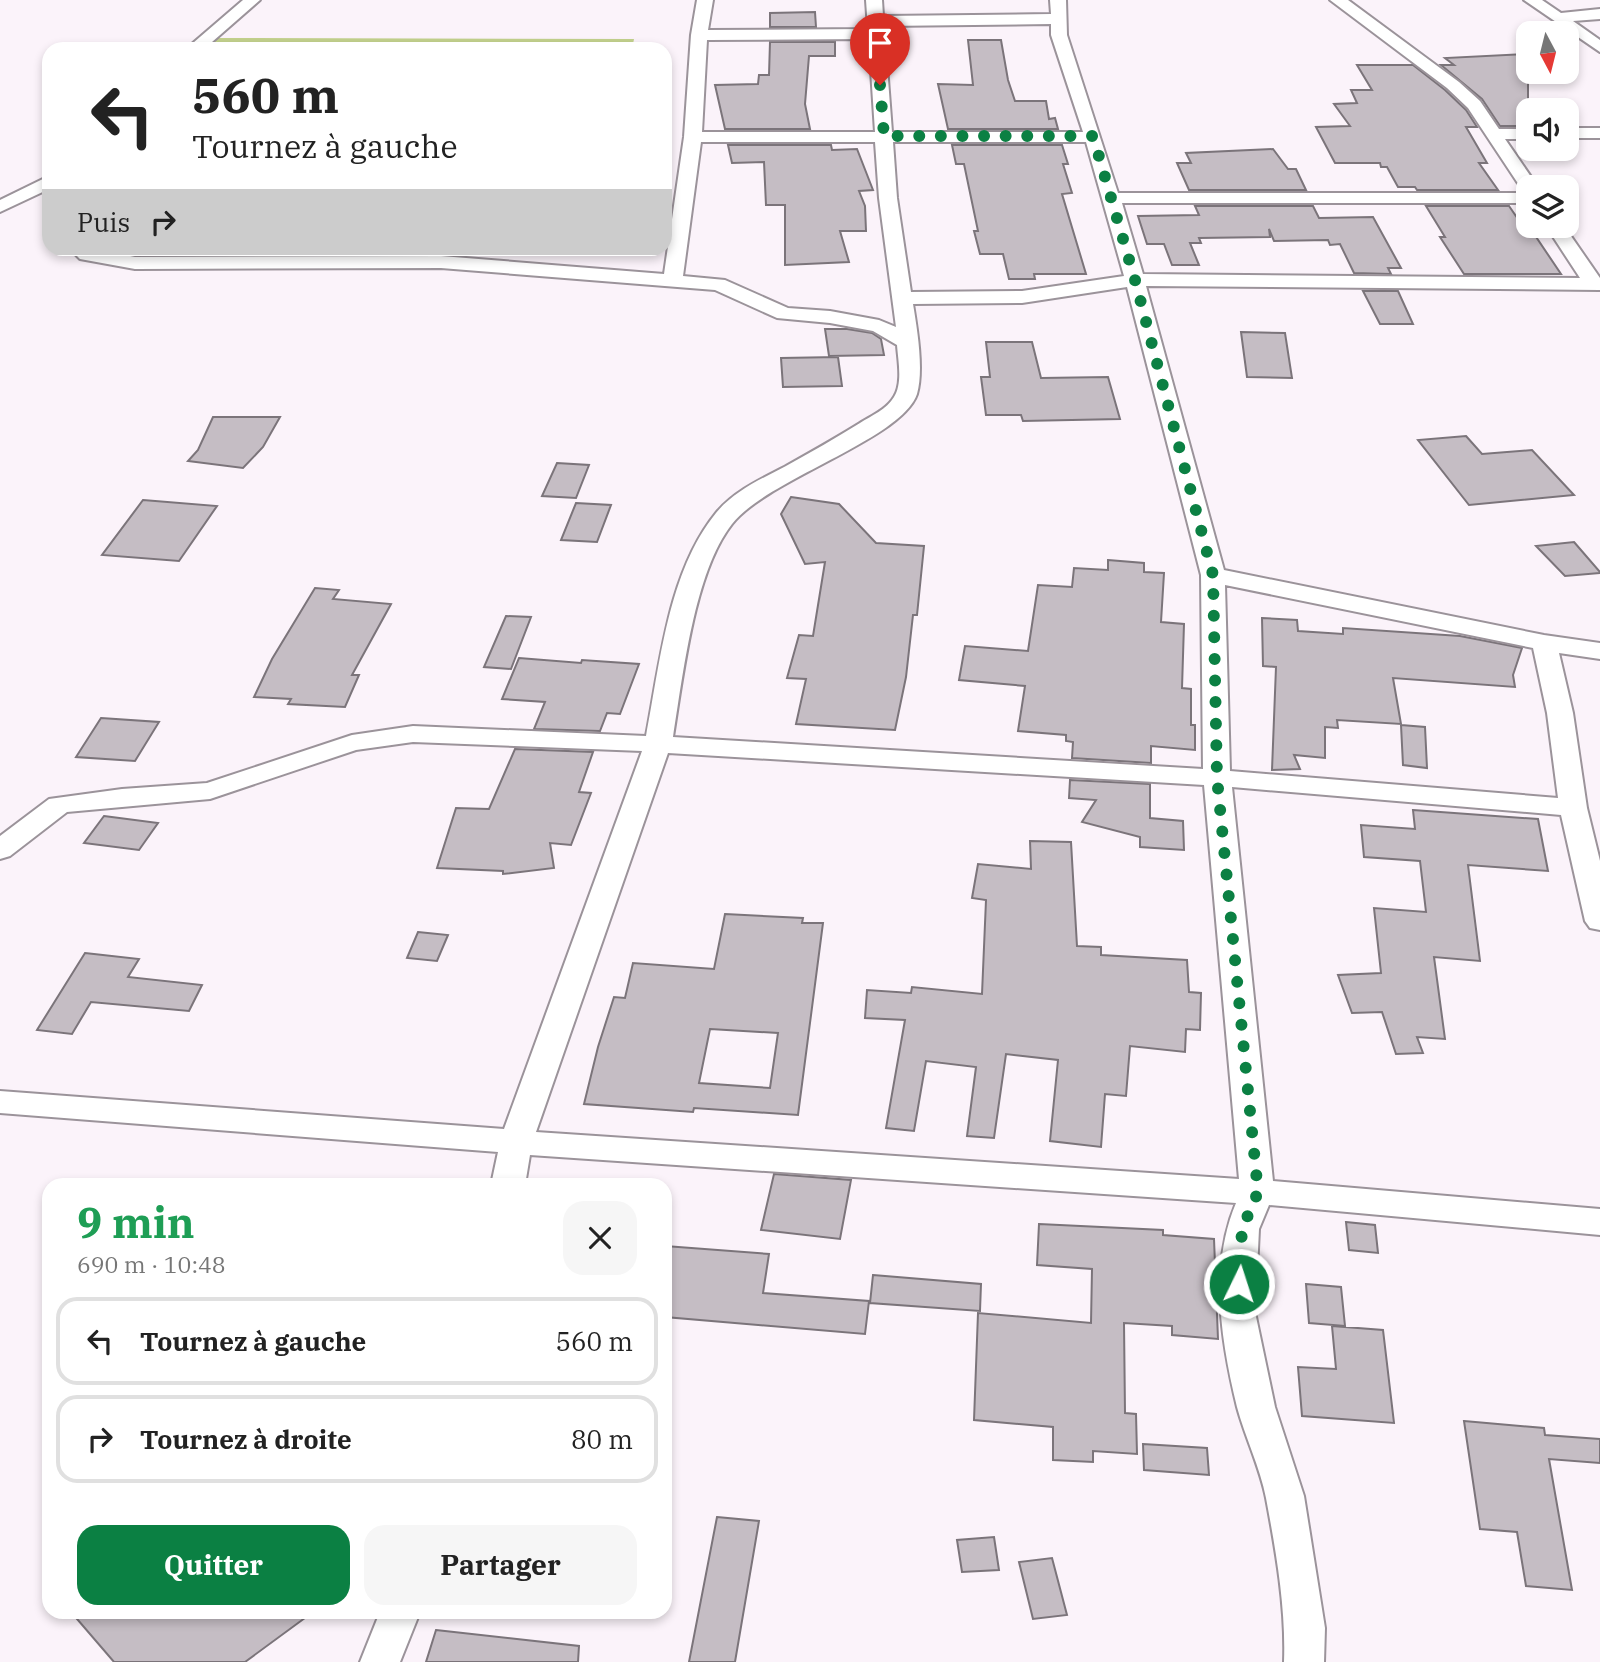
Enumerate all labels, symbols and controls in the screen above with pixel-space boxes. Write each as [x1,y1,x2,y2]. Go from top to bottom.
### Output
pin [850,13,910,85]
north arrow [1516,21,1578,84]
map controls [1516,21,1579,238]
icon: arrive [861,24,899,62]
text: 560 m [192,63,339,126]
icon: left [77,70,168,161]
button: sound [1516,98,1579,161]
text: Tournez à gauche [192,125,458,167]
button: layers [1516,175,1579,238]
icon: right [144,203,182,241]
text: Puis [77,205,130,239]
text: 9 min [77,1195,195,1250]
button: close [563,1201,637,1275]
position arrow [1202,1247,1276,1321]
text: 690 m · 10:48 [77,1249,226,1279]
icon: left [81,1322,119,1360]
text: Tournez à gauche [140,1324,366,1358]
text: 560 m [555,1324,633,1358]
icon: right [81,1420,119,1458]
text: Tournez à droite [140,1422,352,1456]
text: 80 m [571,1422,633,1456]
button: Quitter [77,1525,350,1605]
button: Partager [364,1525,637,1605]

